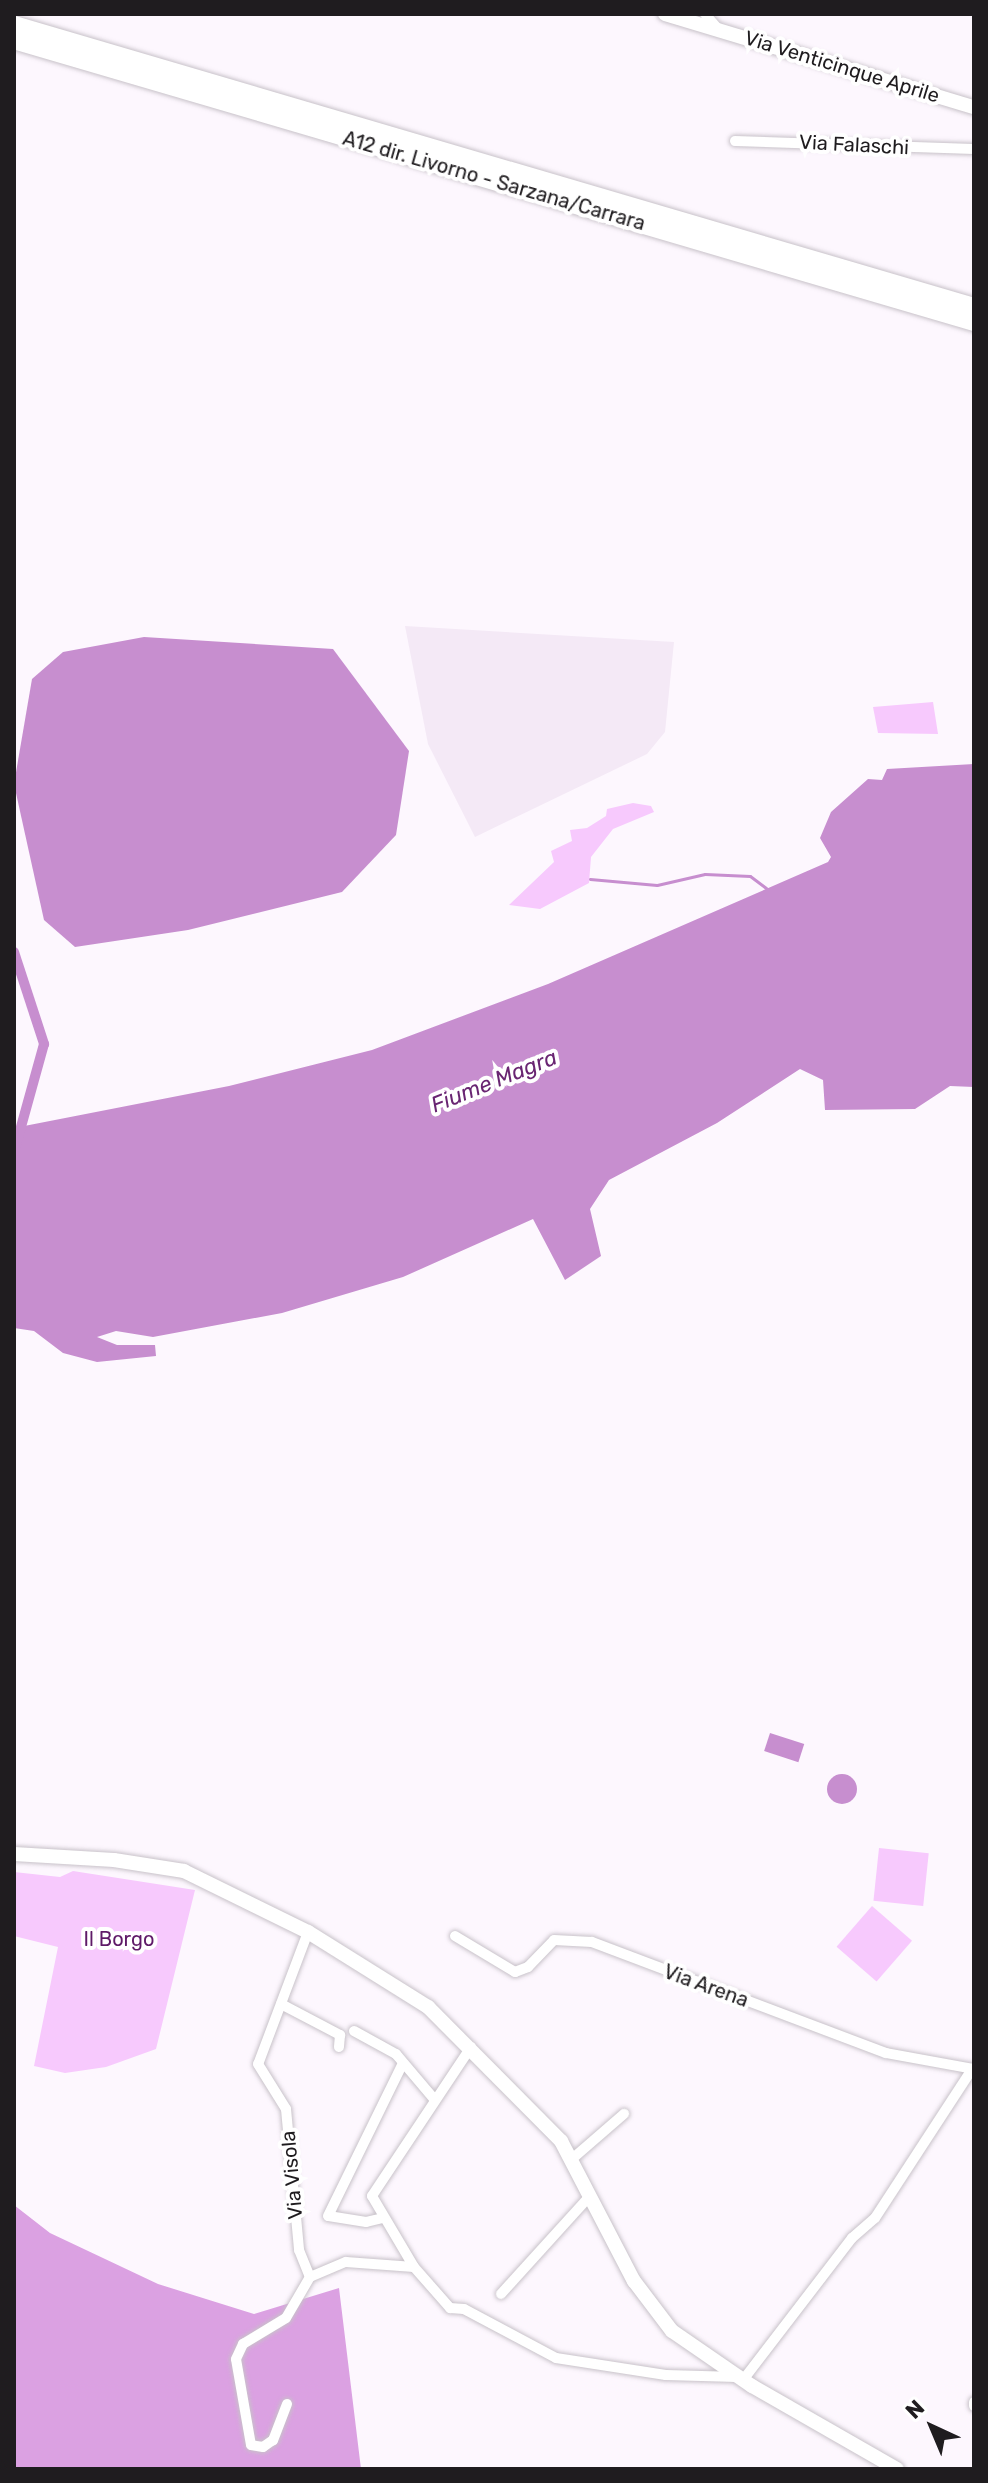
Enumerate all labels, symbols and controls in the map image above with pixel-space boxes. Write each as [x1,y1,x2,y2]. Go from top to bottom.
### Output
street label: Via Venticinque Aprile [741,26,943,108]
street label: A12 dir. Livorno - Sarzana/Carrara [340,126,648,236]
street label: Via Falaschi [798,130,910,160]
water label: Fiume Magra [427,1044,561,1118]
park label: Il Borgo [84,1927,154,1951]
street label: Via Arena [660,1960,752,2012]
street label: Via Visola [276,2129,308,2221]
north arrow [892,2387,972,2467]
text: N [900,2394,930,2425]

